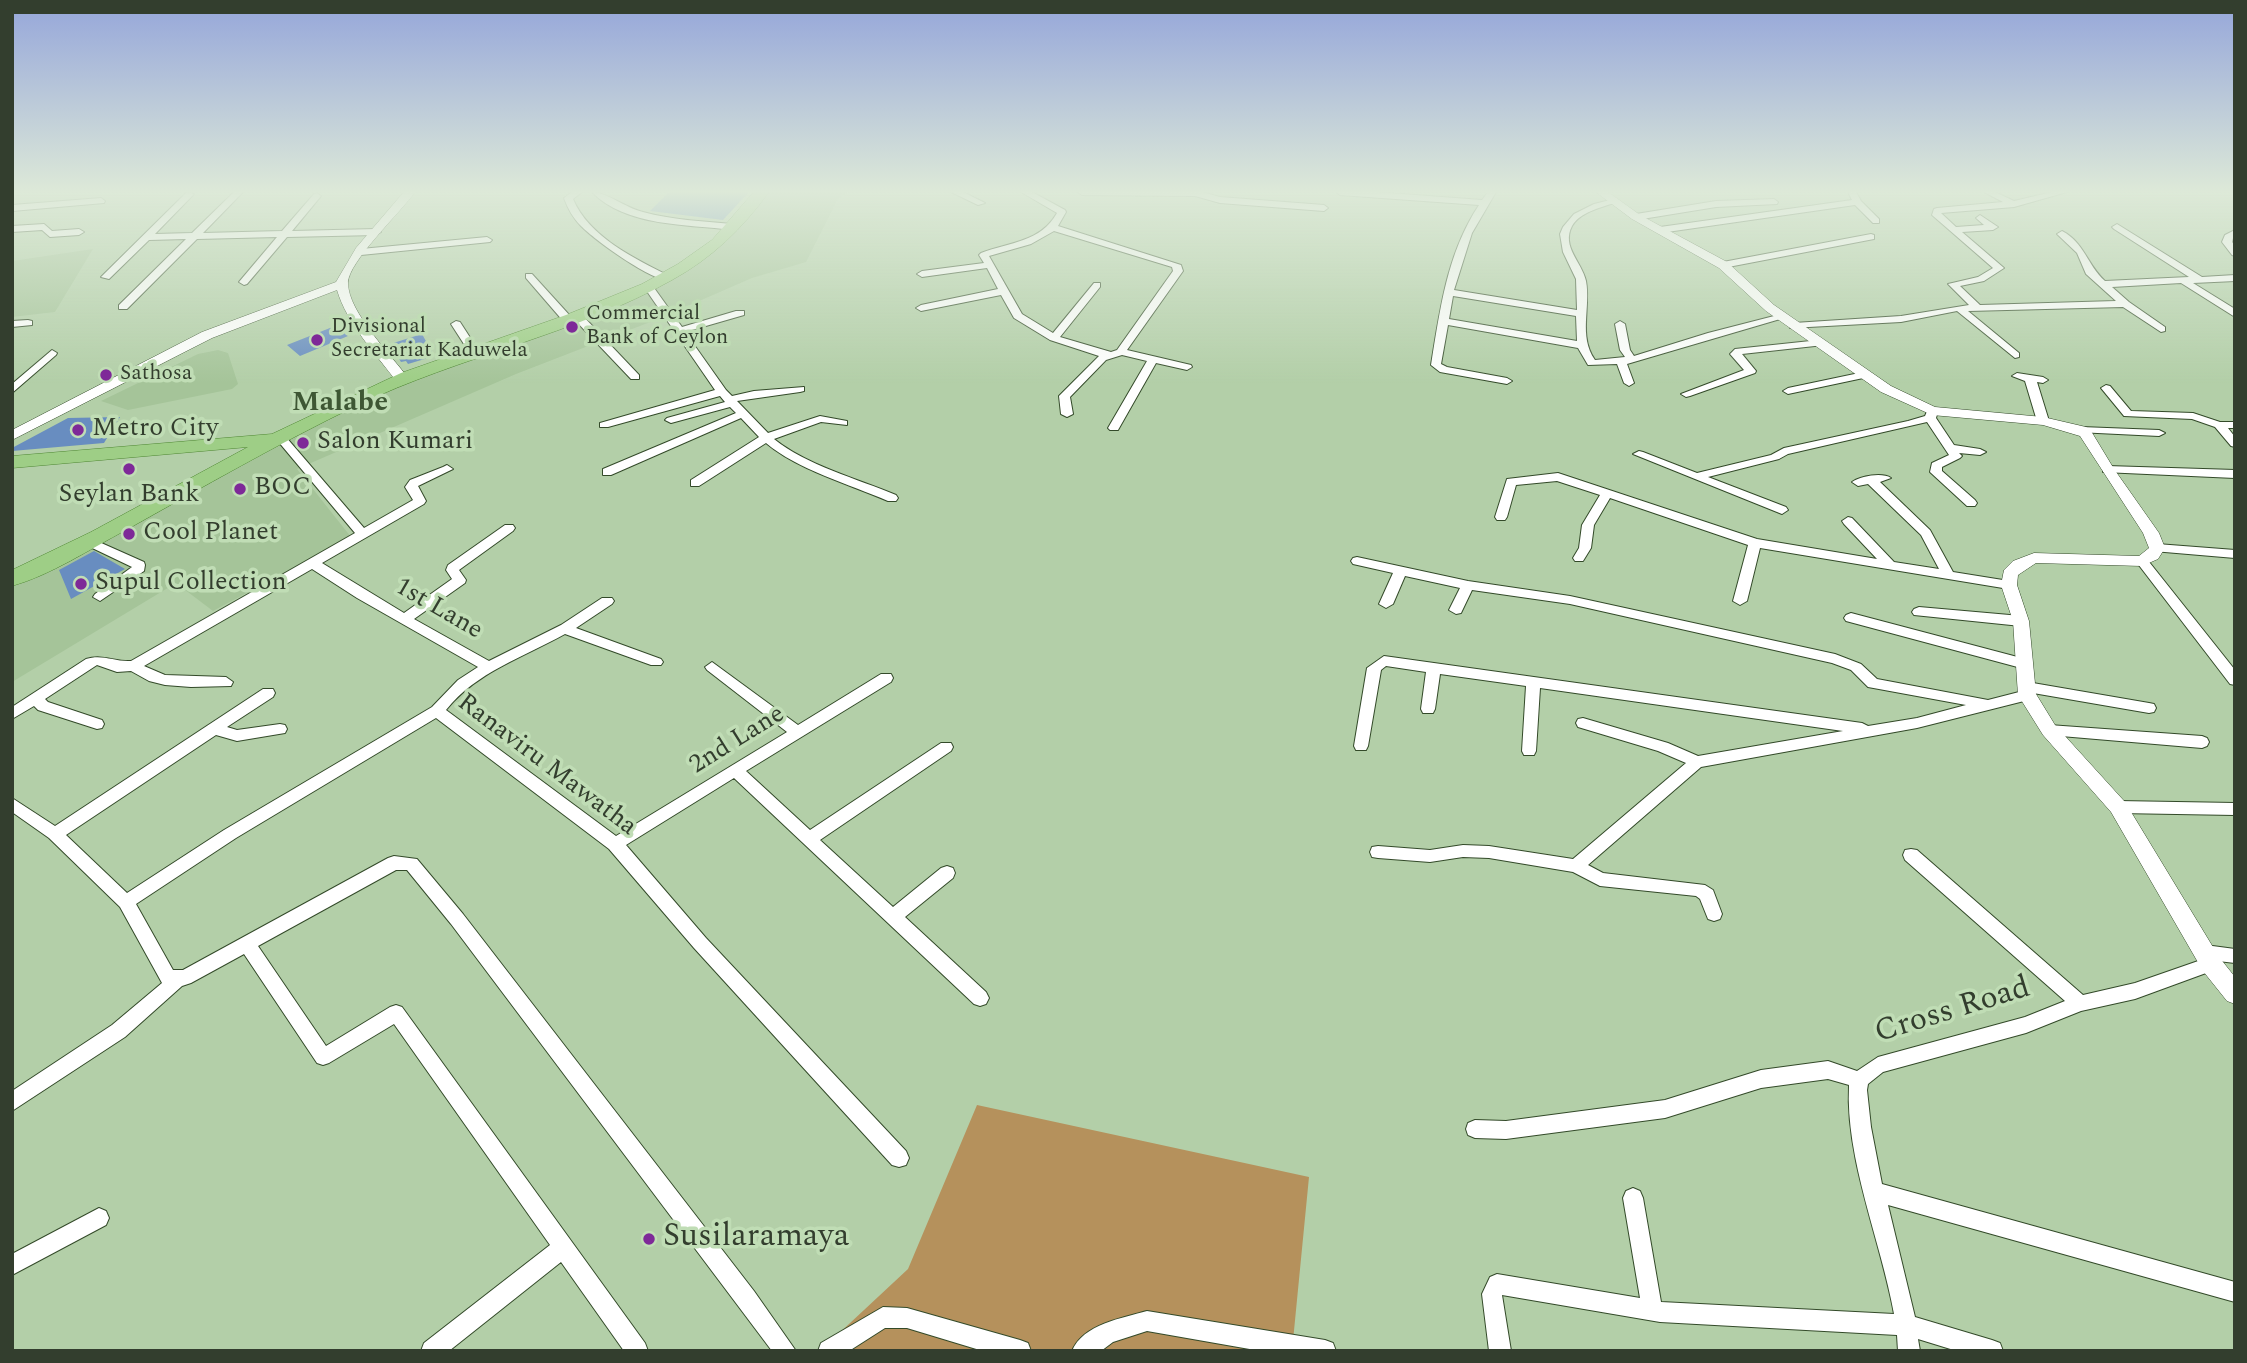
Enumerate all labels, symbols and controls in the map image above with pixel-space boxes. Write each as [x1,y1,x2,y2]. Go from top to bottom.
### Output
place label: Commercial Bank of Ceylon [586,302,728,352]
place label: Divisional Secretariat Kaduwela [331,315,528,365]
marker: Commercial Bank of Ceylon [564,319,580,335]
marker: Divisional Secretariat Kaduwela [309,332,325,348]
place label: Sathosa [120,362,192,388]
marker: Sathosa [98,367,114,383]
district label: Malabe [292,388,388,422]
place label: Metro City [92,414,219,446]
marker: Metro City [70,422,86,438]
place label: Salon Kumari [317,427,473,459]
marker: Salon Kumari [295,435,311,451]
marker: Seylan Bank [121,461,137,477]
place label: BOC [254,473,311,505]
place label: Seylan Bank [59,480,199,512]
marker: BOC [232,481,248,497]
place label: Cool Planet [143,518,278,550]
marker: Cool Planet [121,526,137,542]
place label: Supul Collection [95,568,287,600]
street label: 1st Lane [388,572,488,648]
marker: Supul Collection [73,576,89,592]
street label: Ranaviru Mawatha [450,688,642,844]
street label: 2nd Lane [685,700,791,782]
street label: Cross Road [1871,970,2035,1054]
place label: Susilaramaya [663,1220,849,1258]
marker: Susilaramaya [641,1231,657,1247]

